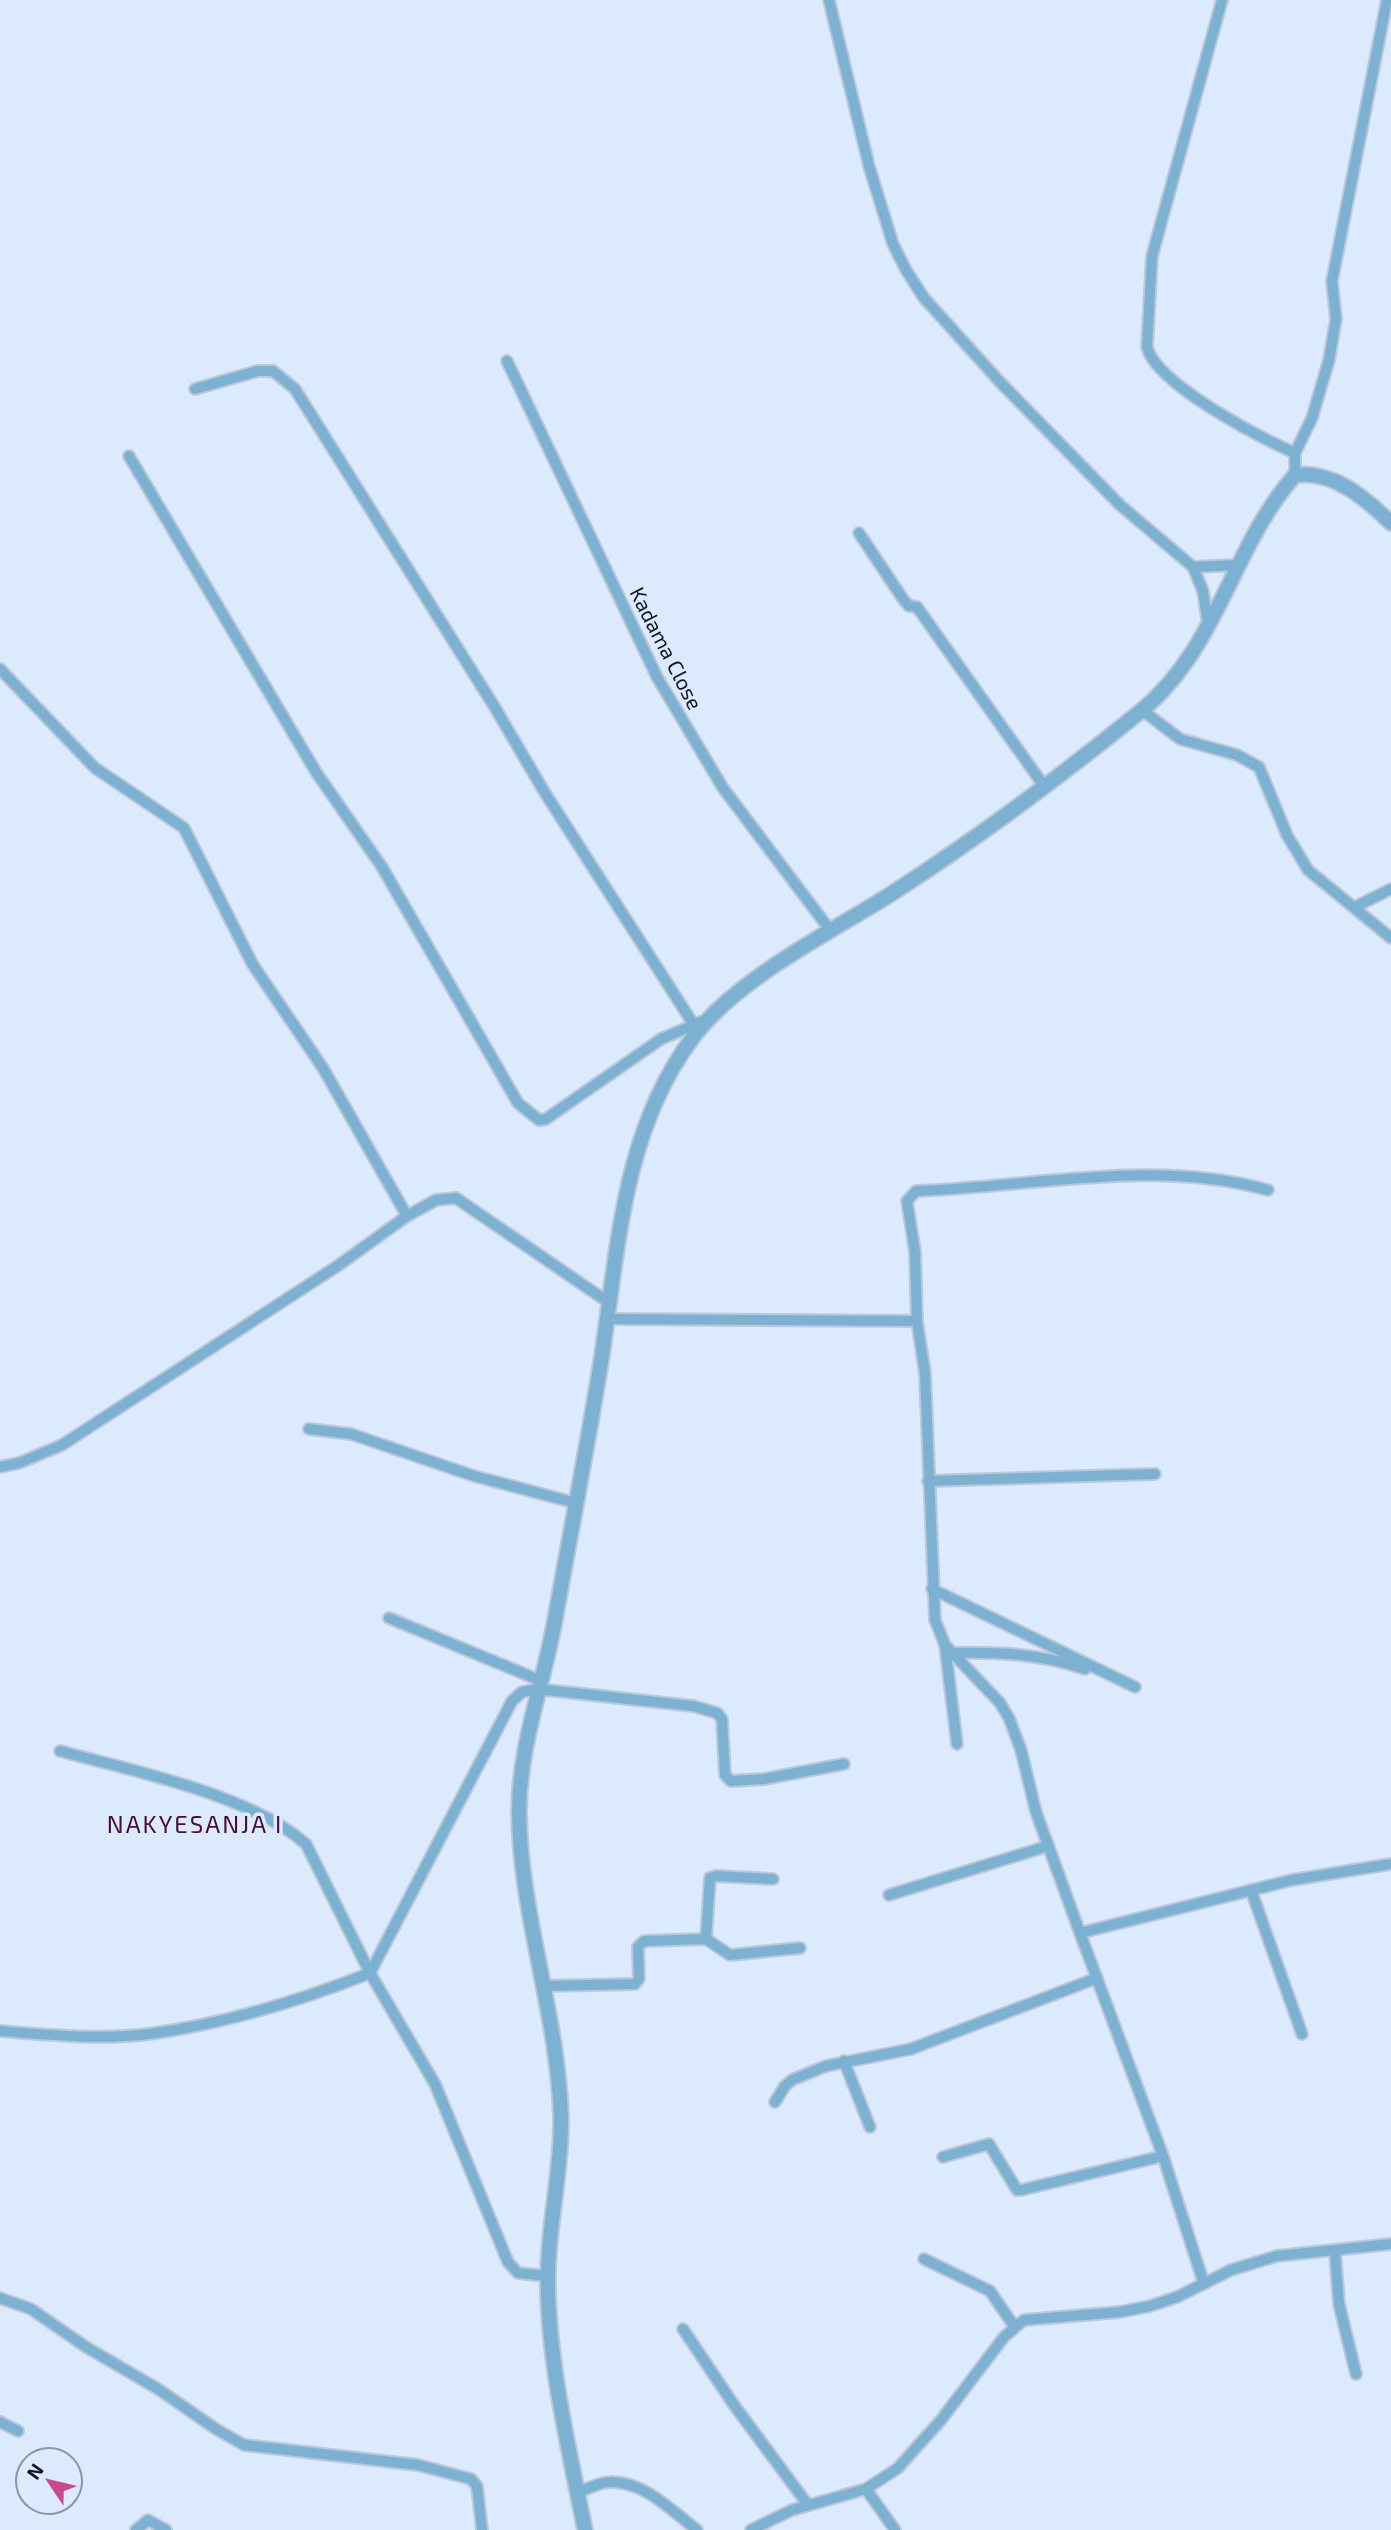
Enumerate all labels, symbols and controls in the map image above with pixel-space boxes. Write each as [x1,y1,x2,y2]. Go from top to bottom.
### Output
street label: Kadama Close [625,583,709,713]
district label: NAKYESANJA I [107,1809,283,1838]
north arrow [14,2446,84,2516]
text: N [21,2459,48,2483]

